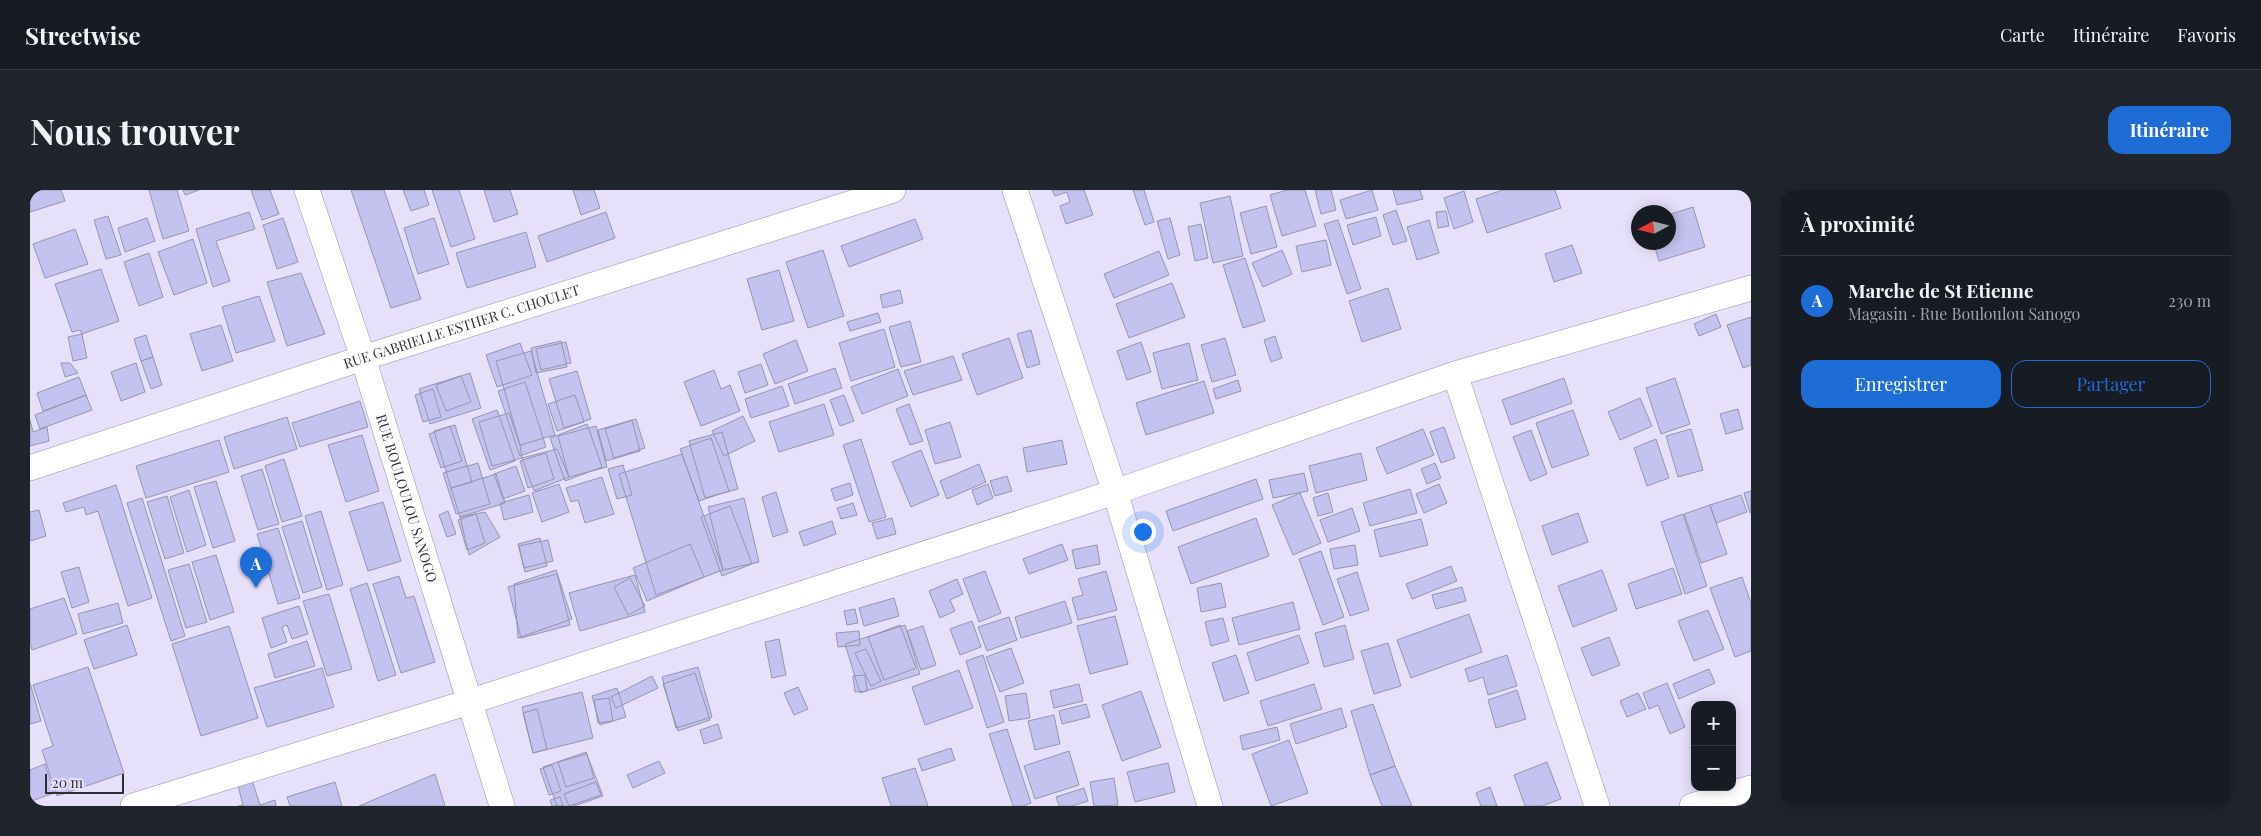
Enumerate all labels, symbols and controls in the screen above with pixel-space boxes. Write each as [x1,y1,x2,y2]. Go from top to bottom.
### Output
text: Streetwise [25,19,141,51]
text: Carte [2000,23,2045,47]
text: Itinéraire [2073,23,2149,47]
text: Favoris [2177,23,2236,47]
button: Itinéraire [2108,106,2231,154]
text: Nous trouver [30,107,240,154]
north arrow [1631,205,1676,250]
text: À proximité [1801,209,1915,237]
text: Marche de St Etienne [1848,277,2033,303]
street label: RUE GABRIELLE ESTHER C. CHOULET [341,280,582,373]
text: A [1812,290,1822,311]
text: 230 m [2168,290,2211,311]
text: Magasin · Rue Bouloulou Sanogo [1848,303,2080,324]
button: Enregistrer [1801,360,2001,408]
button: Partager [2011,360,2211,408]
street label: RUE BOULOULOU SANOGO [372,412,442,585]
your location [1130,519,1156,545]
pin: A [240,547,272,588]
map controls [1691,701,1736,791]
button: + [1691,701,1736,746]
button: − [1691,746,1736,791]
scale bar [45,771,124,794]
text: 20 m [52,773,83,792]

